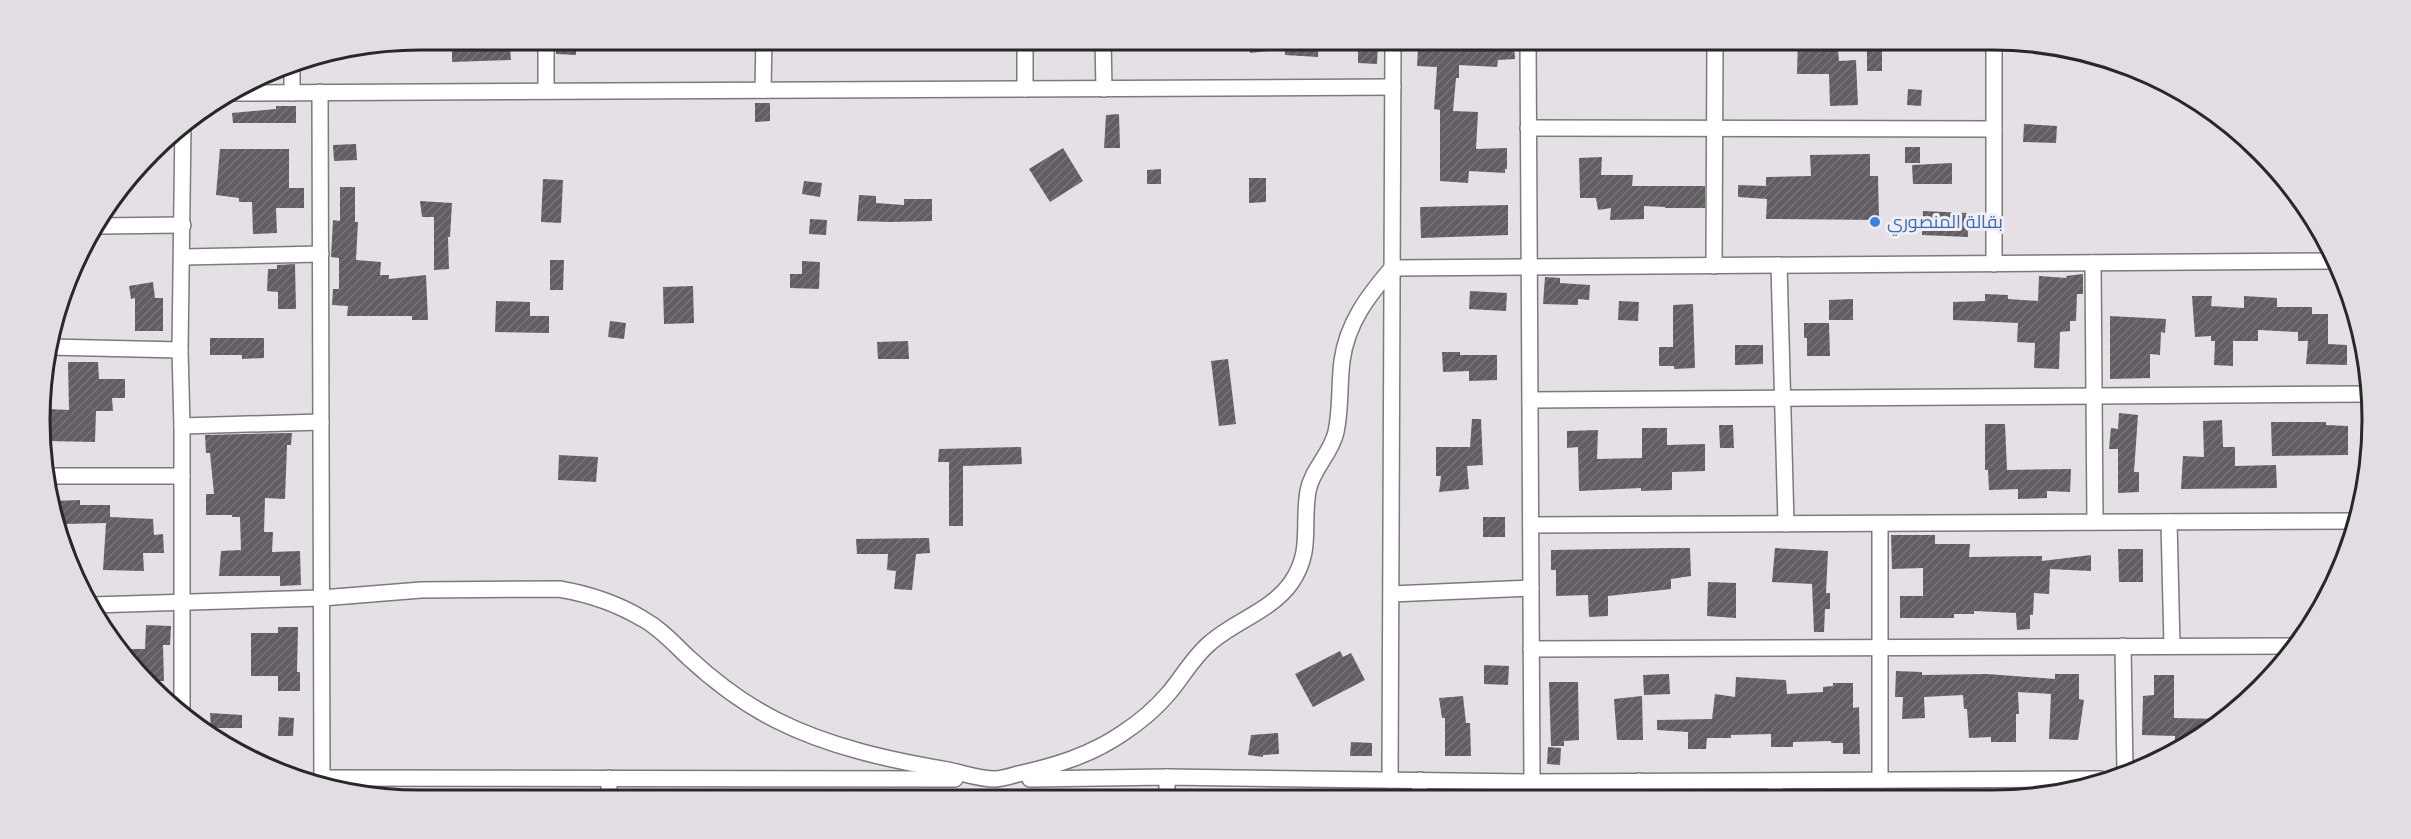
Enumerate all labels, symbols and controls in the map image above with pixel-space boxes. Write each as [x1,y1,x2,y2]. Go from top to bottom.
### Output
place label: بقالة المنصوري [1887,210,2003,236]
marker: بقالة المنصوري [1868,215,1882,229]

